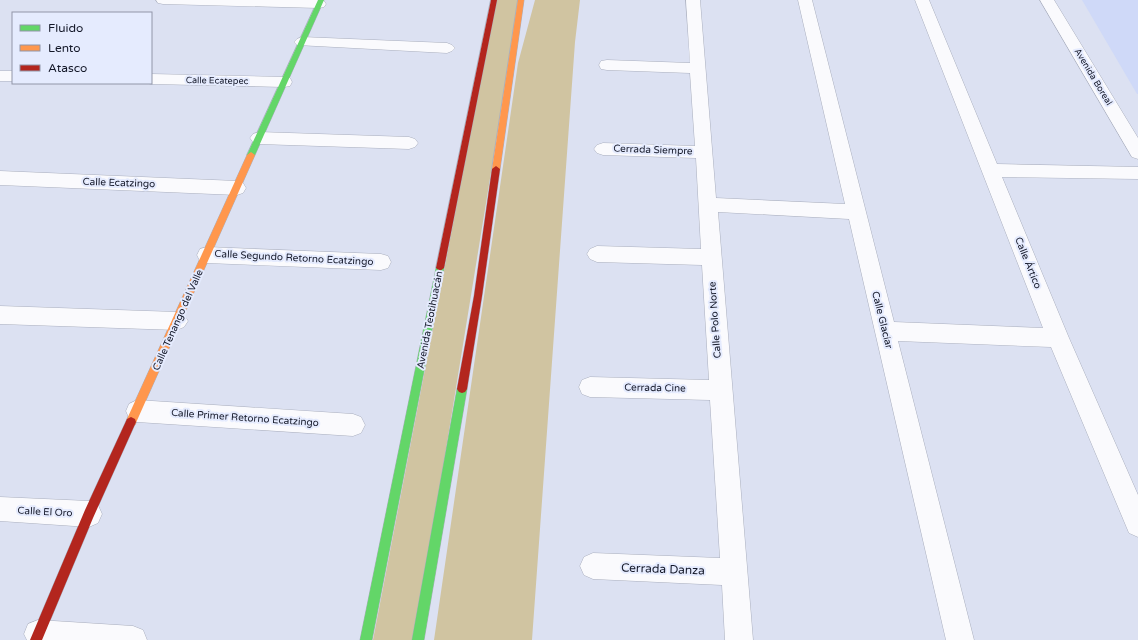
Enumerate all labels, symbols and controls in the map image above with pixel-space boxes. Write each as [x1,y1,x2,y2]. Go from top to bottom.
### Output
legend [12,12,152,84]
text: Fluido [48,21,83,35]
text: Lento [48,41,81,55]
street label: Avenida Boreal [1072,47,1114,107]
text: Atasco [48,61,87,75]
street label: Calle Ecatepec [186,75,249,87]
street label: Cerrada Siempre [613,143,693,157]
street label: Calle Ecatzingo [82,176,156,190]
street label: Calle Ártico [1012,235,1044,291]
street label: Calle Segundo Retorno Ecatzingo [214,248,374,268]
street label: Calle Tenango del Valle [150,267,206,372]
street label: Avenida Teotihuacán [415,270,445,370]
street label: Calle Polo Norte [706,281,724,359]
street label: Calle Glaciar [869,290,895,350]
street label: Cerrada Cine [624,381,686,395]
street label: Calle Primer Retorno Ecatzingo [171,407,319,429]
street label: Calle El Oro [17,505,73,519]
street label: Cerrada Danza [621,561,705,577]

